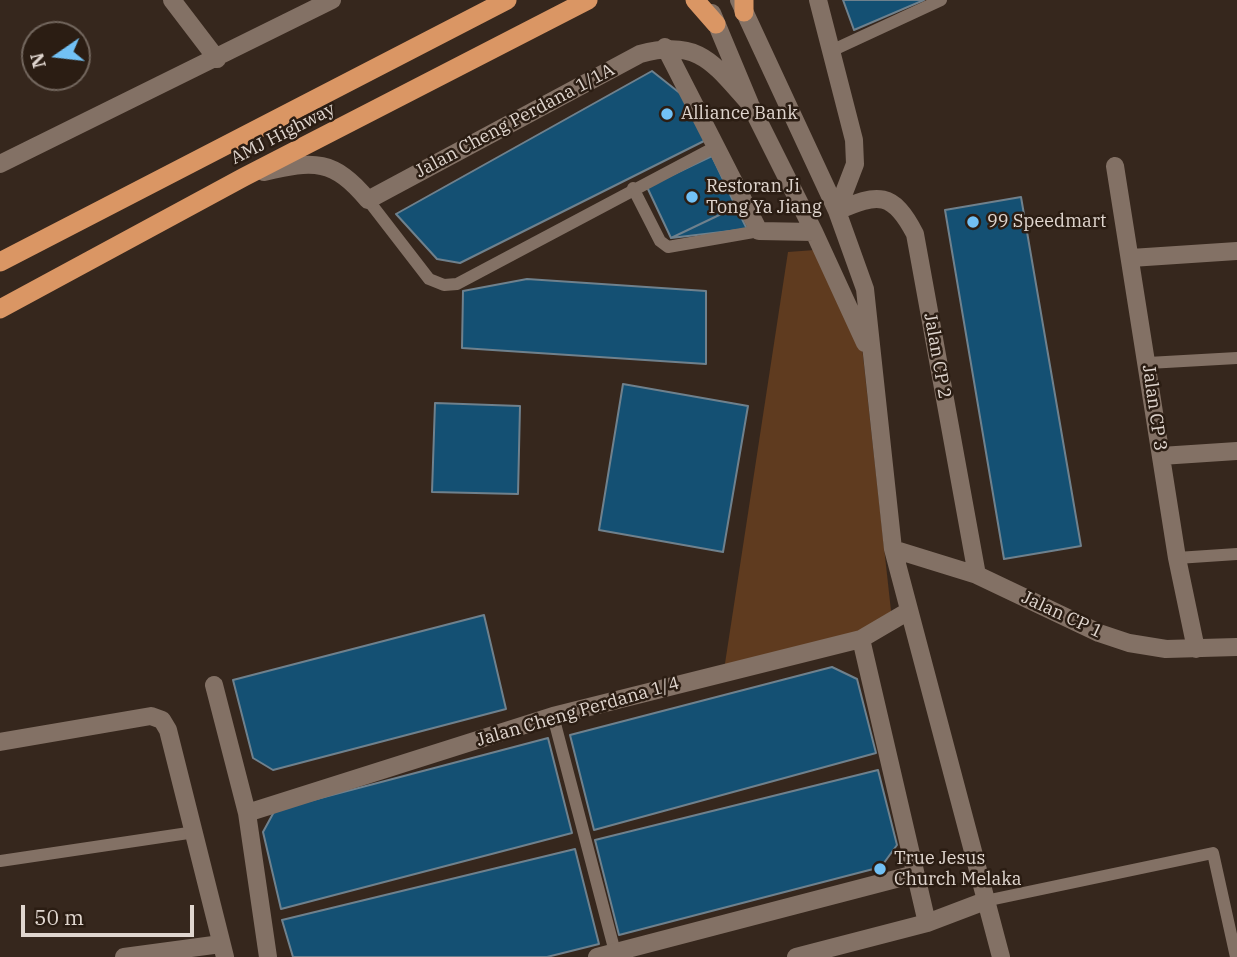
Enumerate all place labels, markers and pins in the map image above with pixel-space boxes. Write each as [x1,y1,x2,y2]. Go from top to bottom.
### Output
place label: Alliance Bank [681,103,798,125]
marker: Alliance Bank [659,106,675,122]
place label: Restoran Ji Tong Ya Jiang [706,176,822,218]
marker: Restoran Ji Tong Ya Jiang [684,189,700,205]
place label: 99 Speedmart [987,211,1106,233]
marker: 99 Speedmart [965,214,981,230]
place label: True Jesus Church Melaka [894,848,1022,890]
marker: True Jesus Church Melaka [872,861,888,877]

